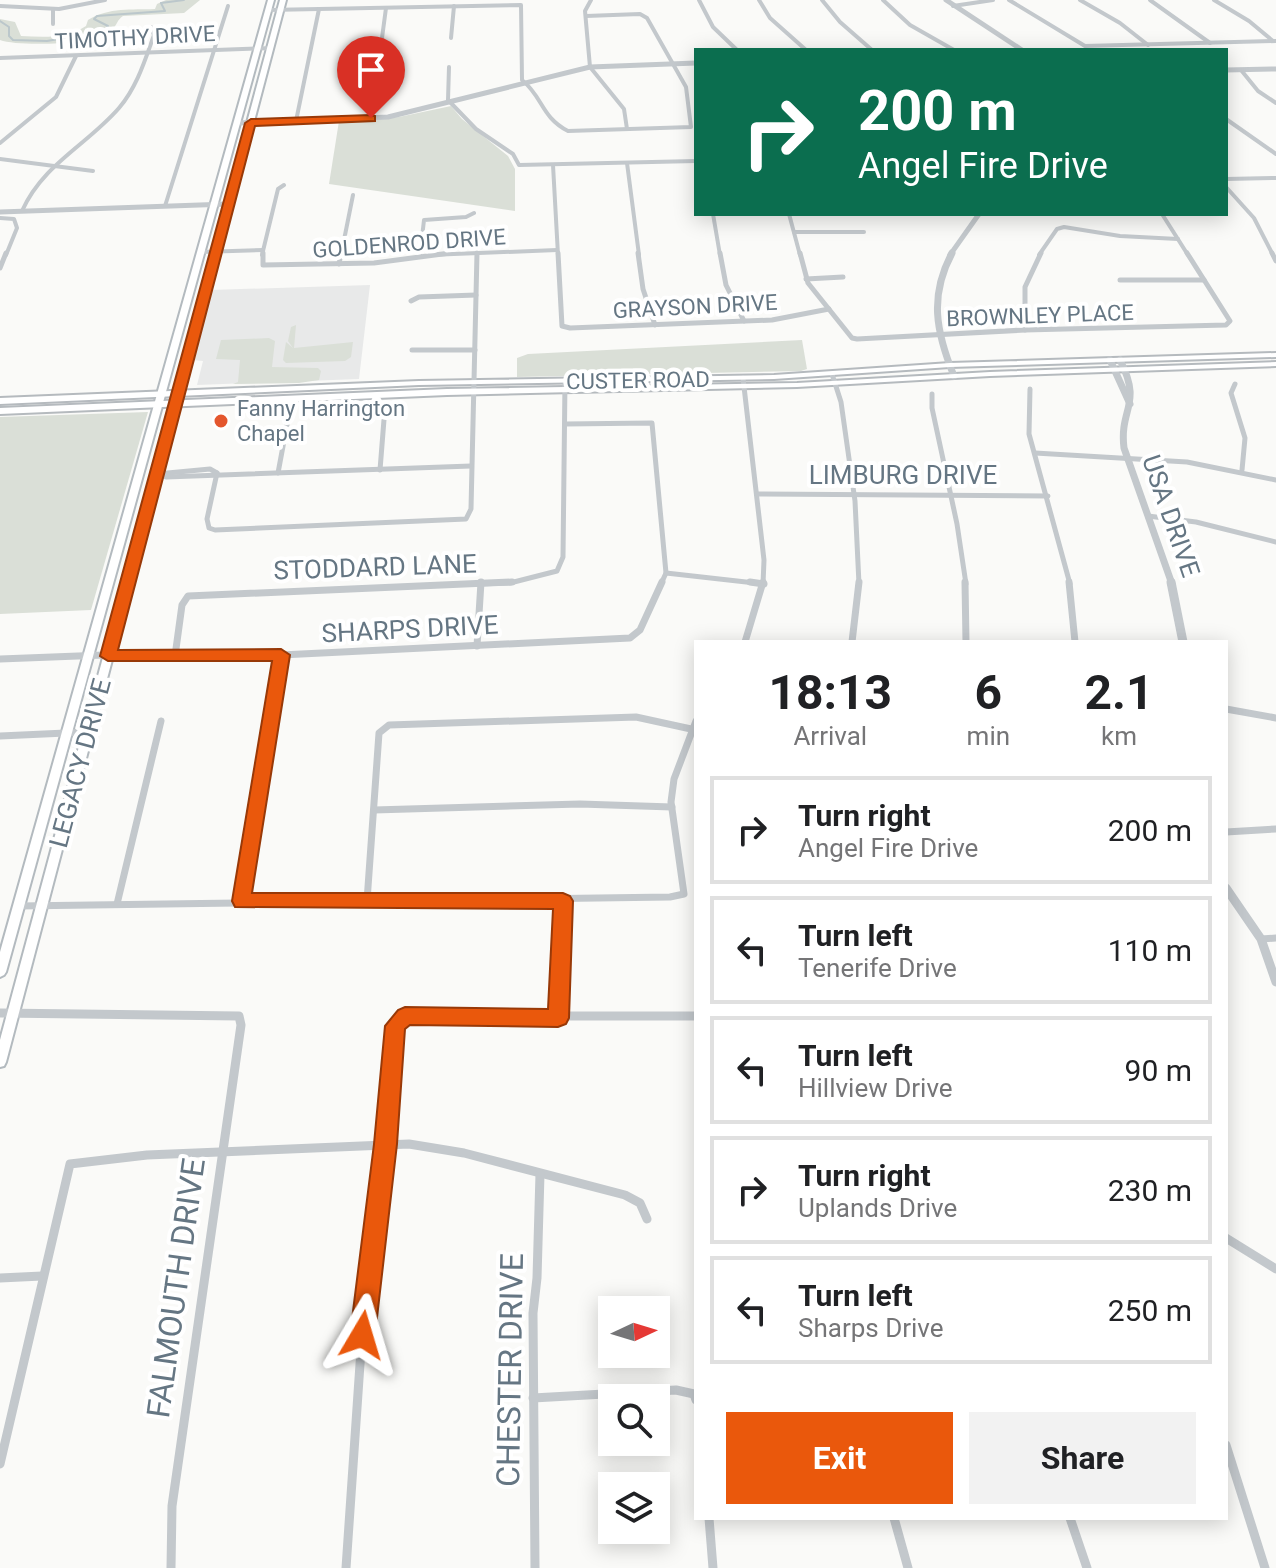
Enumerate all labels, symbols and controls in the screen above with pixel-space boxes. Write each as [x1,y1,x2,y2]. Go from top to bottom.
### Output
street label: TIMOTHY DRIVE [54,21,216,54]
pin [337,36,405,118]
icon: arrive [349,48,393,92]
text: 200 m [858,78,1017,144]
icon: right [726,80,830,184]
text: Angel Fire Drive [858,145,1108,187]
street label: GOLDENROD DRIVE [312,224,507,263]
street label: GRAYSON DRIVE [612,290,778,323]
street label: BROWNLEY PLACE [946,300,1134,331]
street label: CUSTER ROAD [566,367,710,394]
place label: Fanny Harrington Chapel [237,396,405,446]
marker: Fanny Harrington Chapel [212,412,230,430]
street label: USA DRIVE [1136,451,1206,581]
street label: LIMBURG DRIVE [809,460,997,490]
street label: STODDARD LANE [273,548,477,586]
street label: SHARPS DRIVE [321,609,499,649]
text: 18:13 [768,664,892,721]
text: 6 [975,664,1002,721]
text: 2.1 [1085,664,1154,721]
street label: LEGACY DRIVE [43,675,117,851]
text: Arrival [793,721,867,751]
text: min [967,721,1010,751]
text: km [1101,721,1137,751]
text: Turn right [798,798,931,833]
icon: right [730,808,774,852]
text: 200 m [1108,813,1192,848]
text: Angel Fire Drive [798,833,978,863]
text: Turn left [798,918,913,953]
icon: left [730,928,774,972]
text: 110 m [1108,933,1192,968]
text: Tenerife Drive [798,953,957,983]
text: Turn left [798,1038,913,1073]
icon: left [730,1048,774,1092]
text: 90 m [1125,1053,1192,1088]
text: Hillview Drive [798,1073,953,1103]
street label: FALMOUTH DRIVE [139,1156,213,1420]
text: Turn right [798,1158,931,1193]
icon: right [730,1168,774,1212]
text: 230 m [1108,1173,1192,1208]
text: Uplands Drive [798,1193,957,1223]
street label: CHESTER DRIVE [489,1253,531,1487]
text: Turn left [798,1278,913,1313]
icon: left [730,1288,774,1332]
position arrow [320,1293,404,1377]
text: 250 m [1108,1293,1192,1328]
north arrow [598,1296,670,1368]
map controls [598,1296,670,1544]
text: Sharps Drive [798,1313,944,1343]
button: search [598,1384,670,1456]
button: Exit [726,1412,953,1504]
button: Share [969,1412,1196,1504]
button: layers [598,1472,670,1544]

